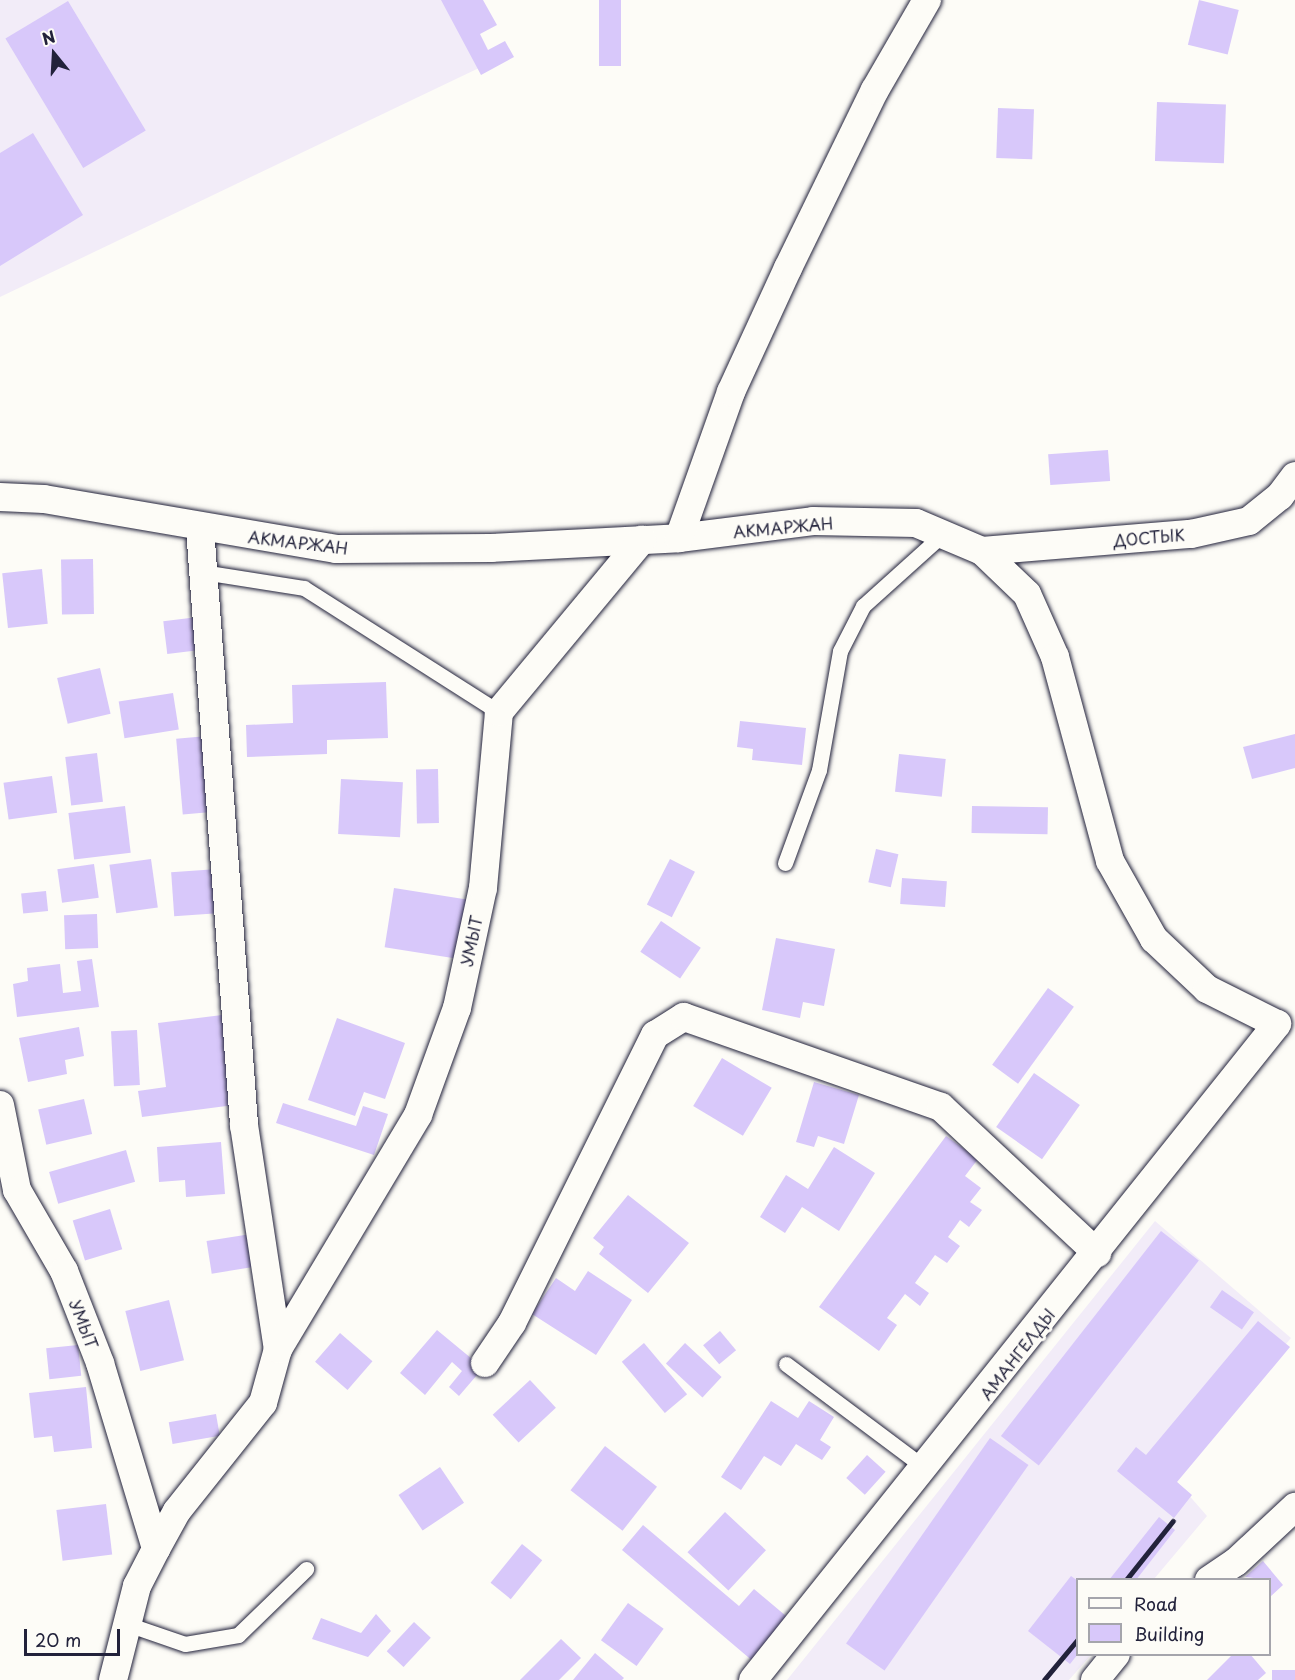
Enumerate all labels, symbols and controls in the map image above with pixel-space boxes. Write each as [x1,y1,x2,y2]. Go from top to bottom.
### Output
north arrow [24,24,84,84]
text: N [39,24,58,50]
street label: АКМАРЖАН [732,513,834,541]
street label: ДОСТЫК [1113,524,1185,550]
street label: АКМАРЖАН [247,526,349,558]
street label: УМЫТ [456,914,486,968]
street label: УМЫТ [66,1297,102,1351]
street label: АМАНГЕЛДЫ [976,1305,1058,1403]
legend [1076,1578,1271,1656]
text: Road [1134,1590,1178,1617]
scale bar [27,1617,123,1655]
text: Building [1134,1620,1204,1647]
text: 20 m [35,1626,81,1653]

